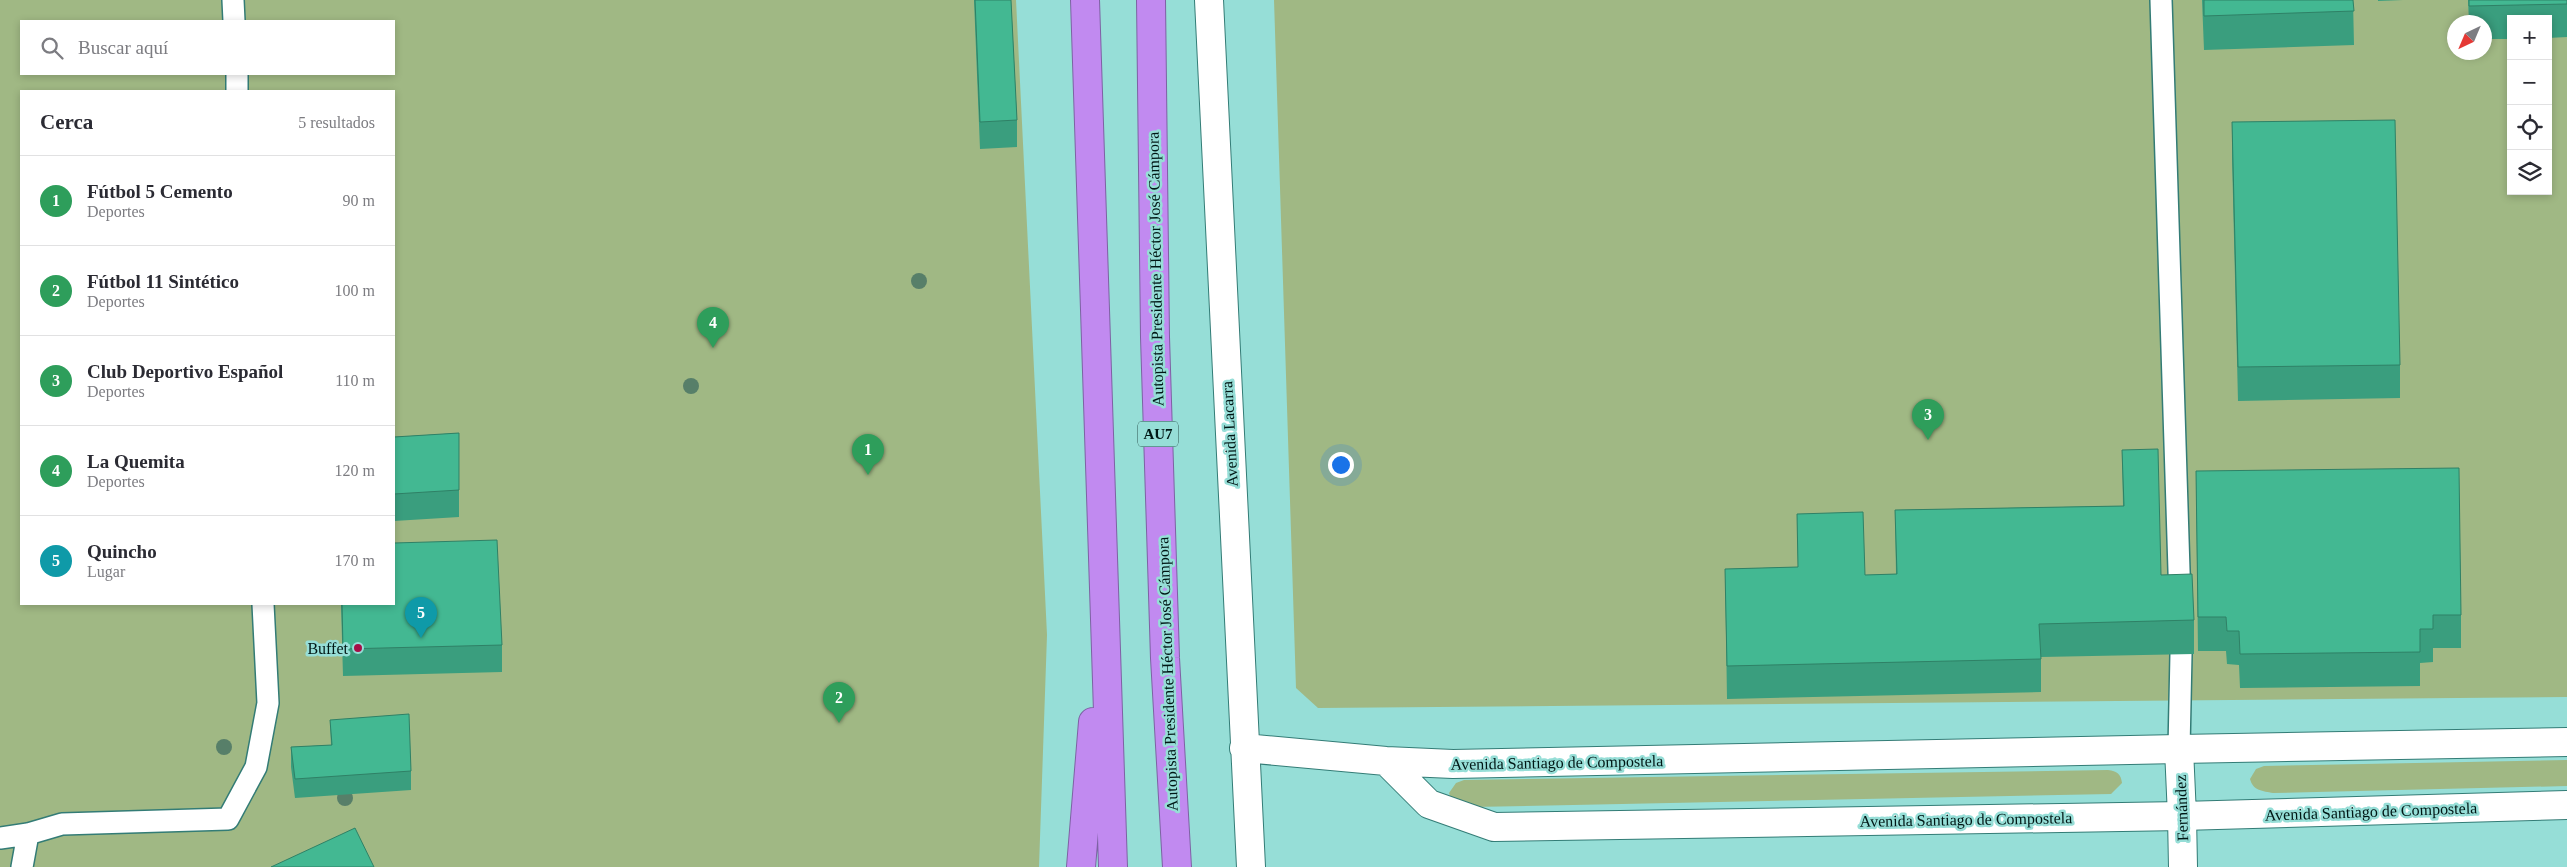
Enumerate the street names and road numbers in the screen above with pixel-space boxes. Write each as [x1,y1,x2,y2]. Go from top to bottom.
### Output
street label: Autopista Presidente Héctor José Cámpora [1145,132,1167,406]
street label: Avenida Lacarra [1218,381,1241,487]
road number: AU7 [1138,422,1178,446]
street label: Autopista Presidente Héctor José Cámpora [1154,536,1182,812]
street label: Avenida Santiago de Compostela [1451,752,1663,774]
street label: Fernández [2172,774,2191,842]
street label: Avenida Santiago de Compostela [2265,799,2478,825]
street label: Avenida Santiago de Compostela [1860,809,2072,831]

